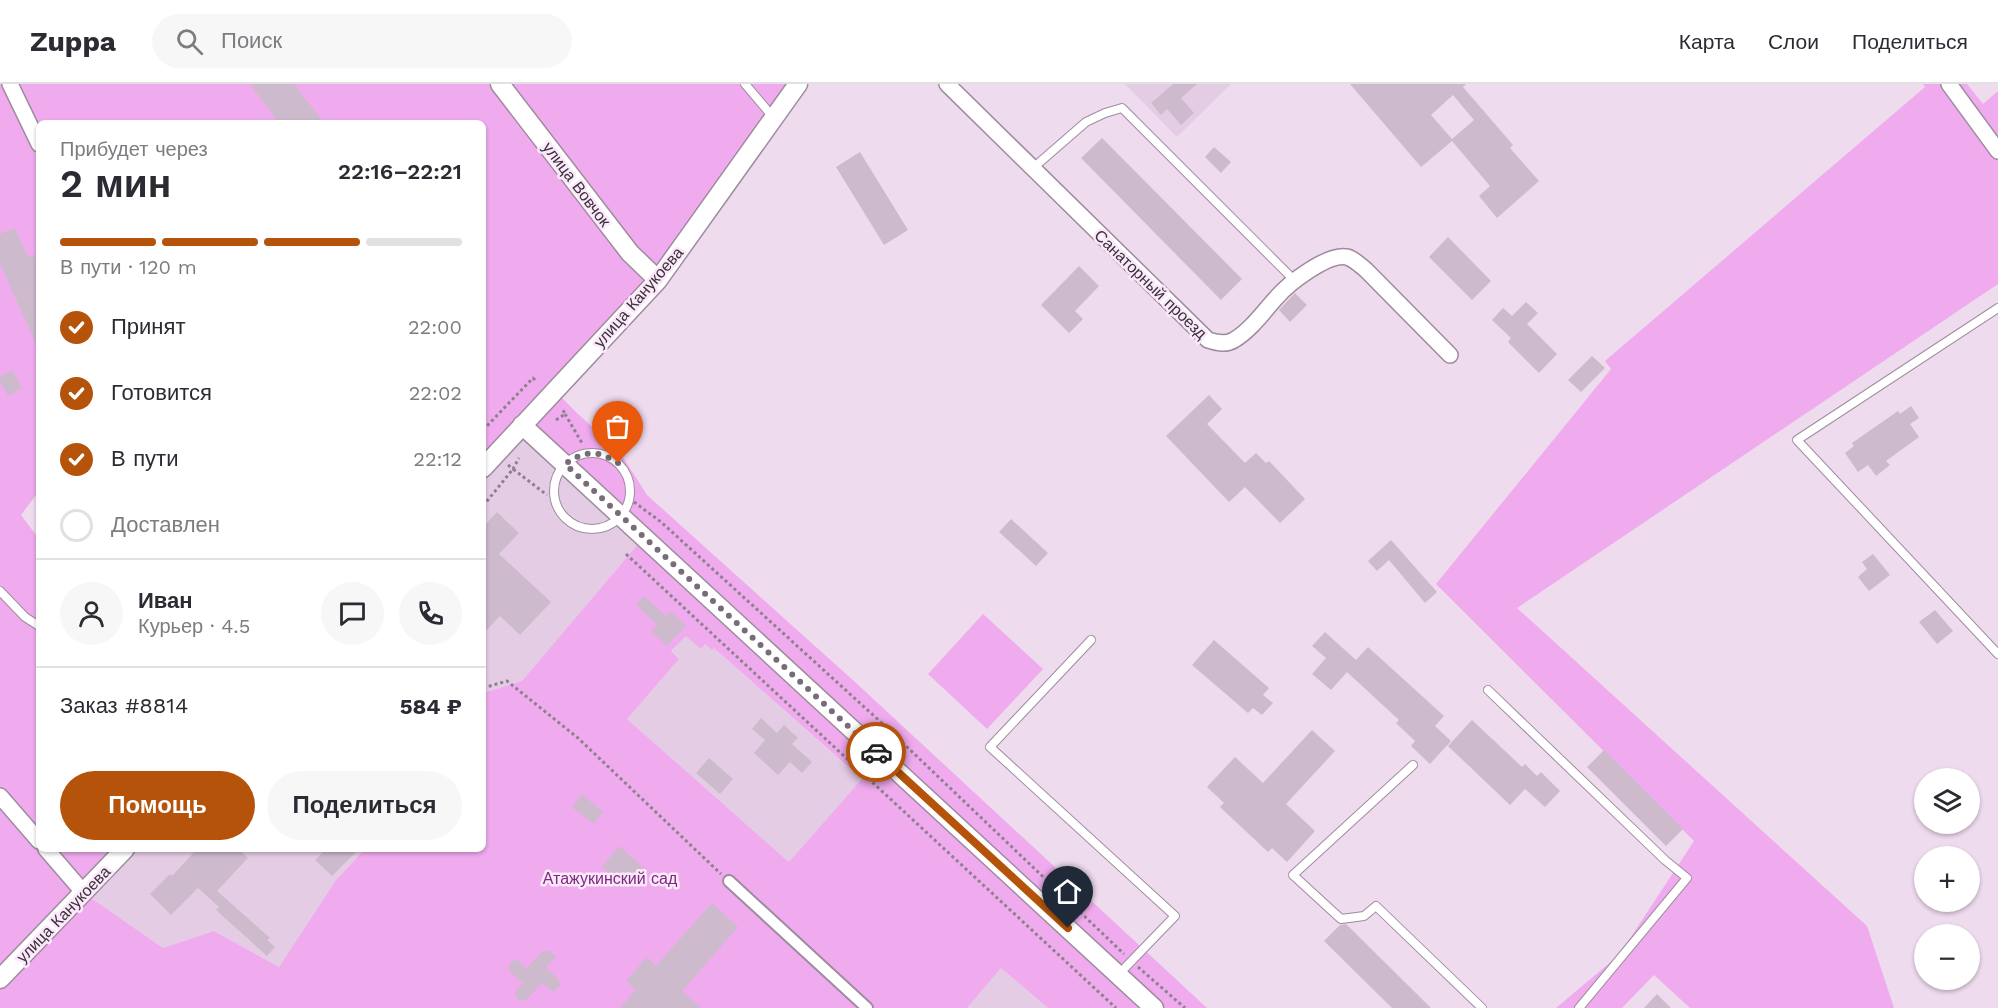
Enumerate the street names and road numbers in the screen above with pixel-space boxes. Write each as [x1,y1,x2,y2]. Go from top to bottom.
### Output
street label: улица Вовчок [539,138,615,231]
street label: Санаторный проезд [1090,226,1211,343]
street label: улица Канукоева [590,243,687,351]
street label: улица Канукоева [13,862,114,967]

